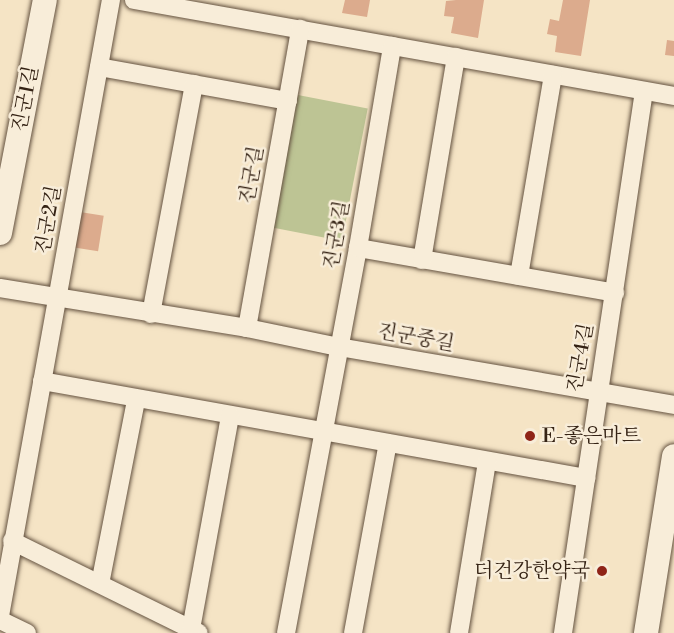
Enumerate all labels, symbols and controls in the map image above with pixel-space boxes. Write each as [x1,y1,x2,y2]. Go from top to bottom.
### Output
street label: 진군1길 [8,64,44,134]
street label: 진군길 [235,144,269,206]
street label: 진군2길 [31,184,67,256]
street label: 진군3길 [319,199,355,271]
street label: 진군중길 [376,319,456,357]
street label: 진군4길 [563,322,599,394]
place label: E-좋은마트 [542,424,641,448]
marker: E-좋은마트 [523,429,537,443]
place label: 더건강한약국 [474,559,590,583]
marker: 더건강한약국 [595,564,609,578]

